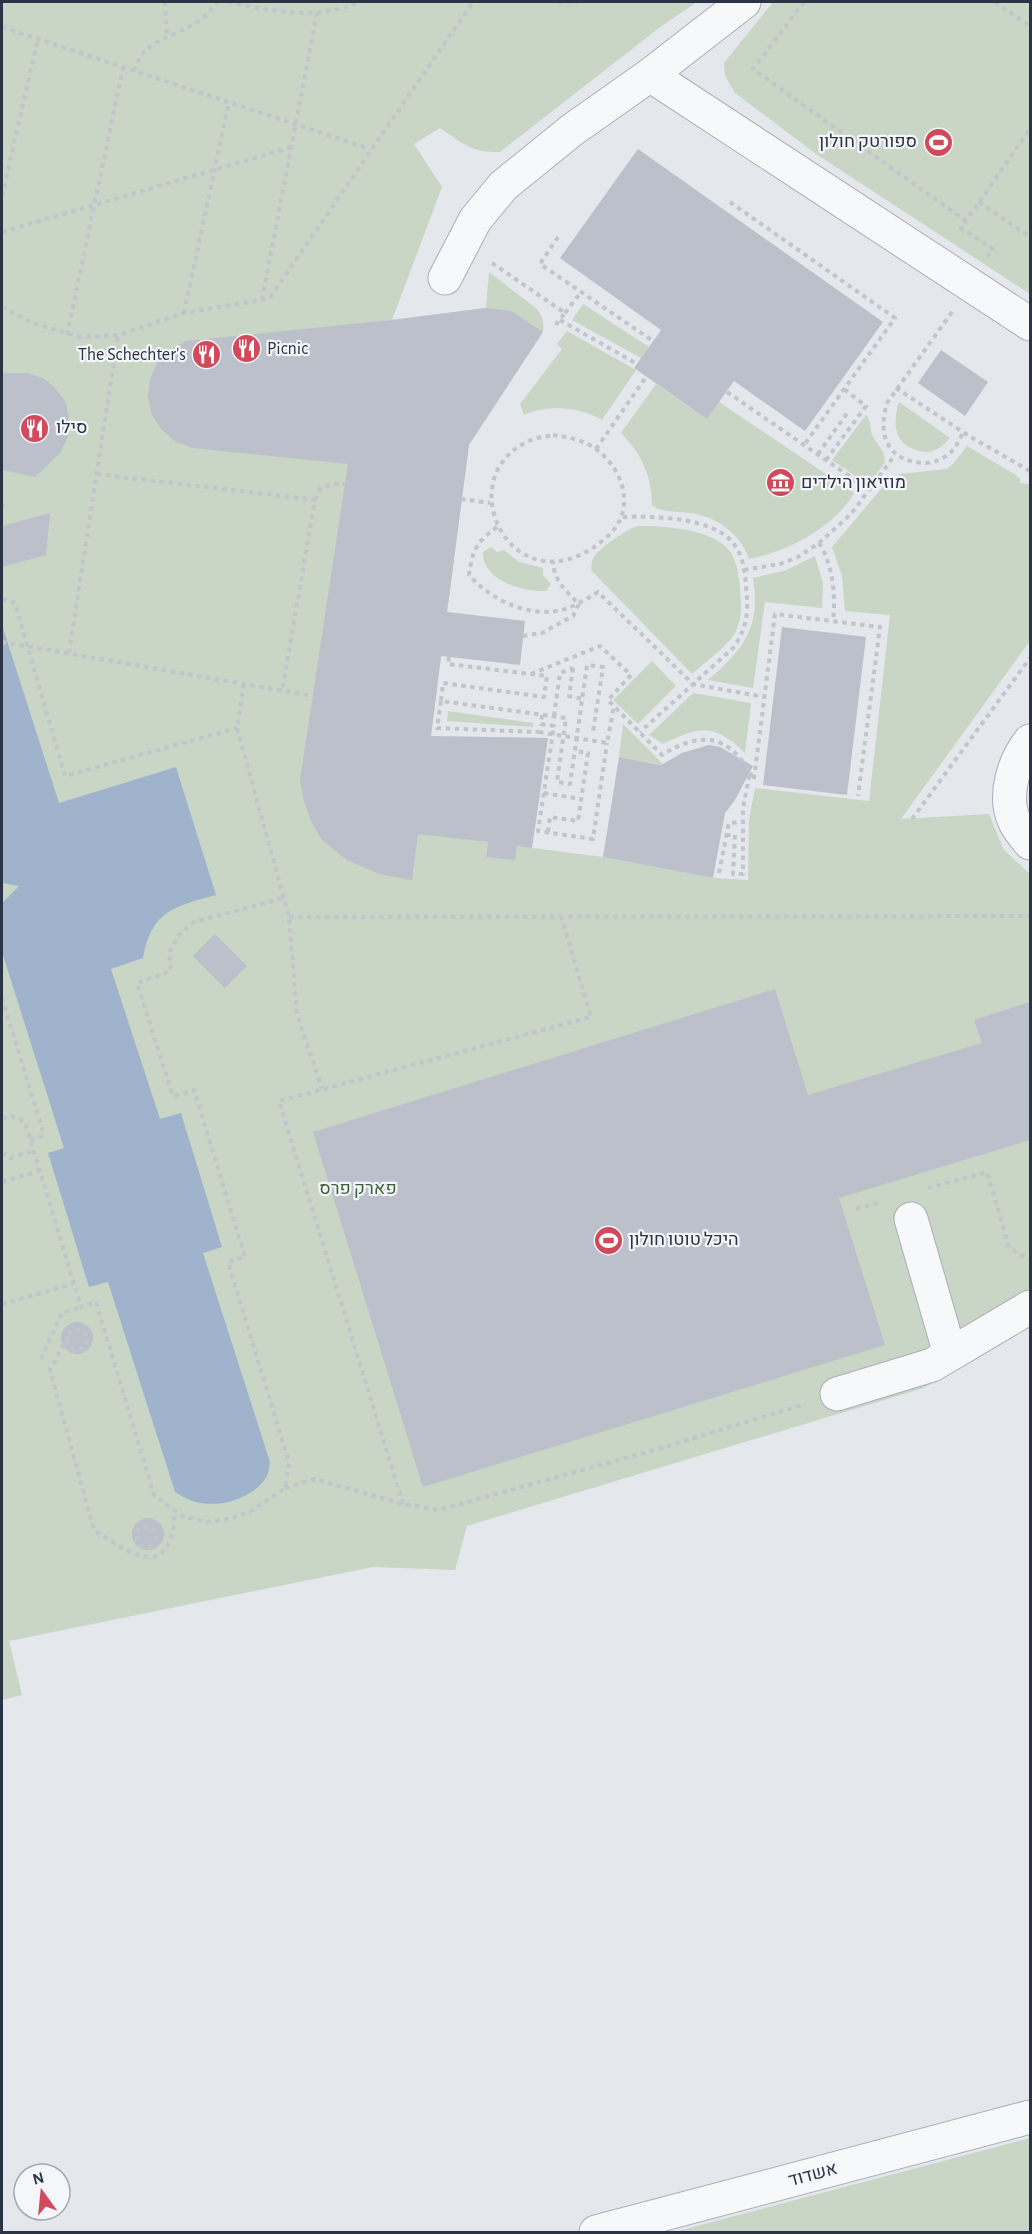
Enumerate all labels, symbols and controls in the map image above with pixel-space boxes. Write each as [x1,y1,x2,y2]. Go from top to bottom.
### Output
sports icon: ספורטק חולון [922,126,954,158]
place label: ספורטק חולון [819,133,917,151]
restaurant icon: Picnic [230,333,262,365]
restaurant icon: The Schechter's [191,339,223,371]
place label: Picnic [267,340,308,358]
place label: The Schechter's [78,346,186,364]
restaurant icon: סילו [19,412,51,444]
place label: סילו [56,419,87,437]
museum icon: מוזיאון הילדים [764,467,796,499]
place label: מוזיאון הילדים [801,474,906,492]
park label: פארק פרס [319,1180,397,1198]
sports icon: היכל טוטו חולון [592,1224,624,1256]
place label: היכל טוטו חולון [629,1231,739,1249]
street label: אשדוד [787,2160,839,2190]
north arrow [12,2162,72,2222]
text: N [31,2169,46,2188]

